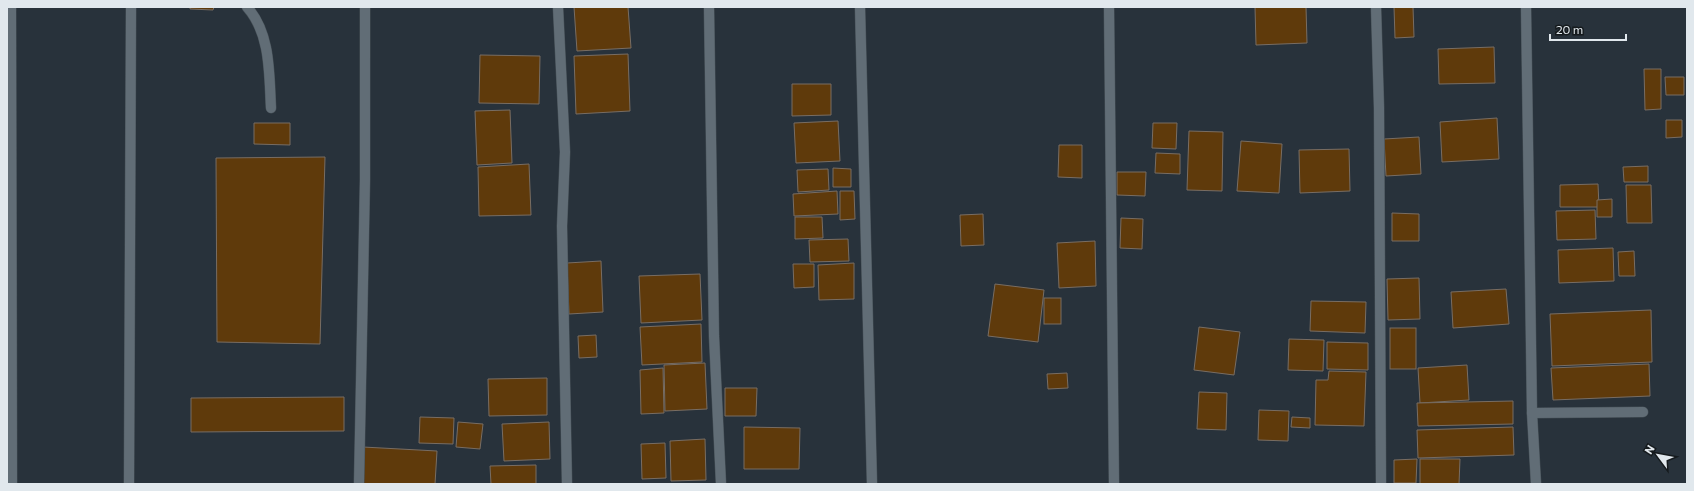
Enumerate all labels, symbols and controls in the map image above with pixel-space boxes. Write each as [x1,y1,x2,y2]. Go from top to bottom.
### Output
scale bar [1550,16,1626,42]
text: 20 m [1556,22,1583,36]
north arrow [1638,435,1678,475]
text: N [1641,442,1657,456]

